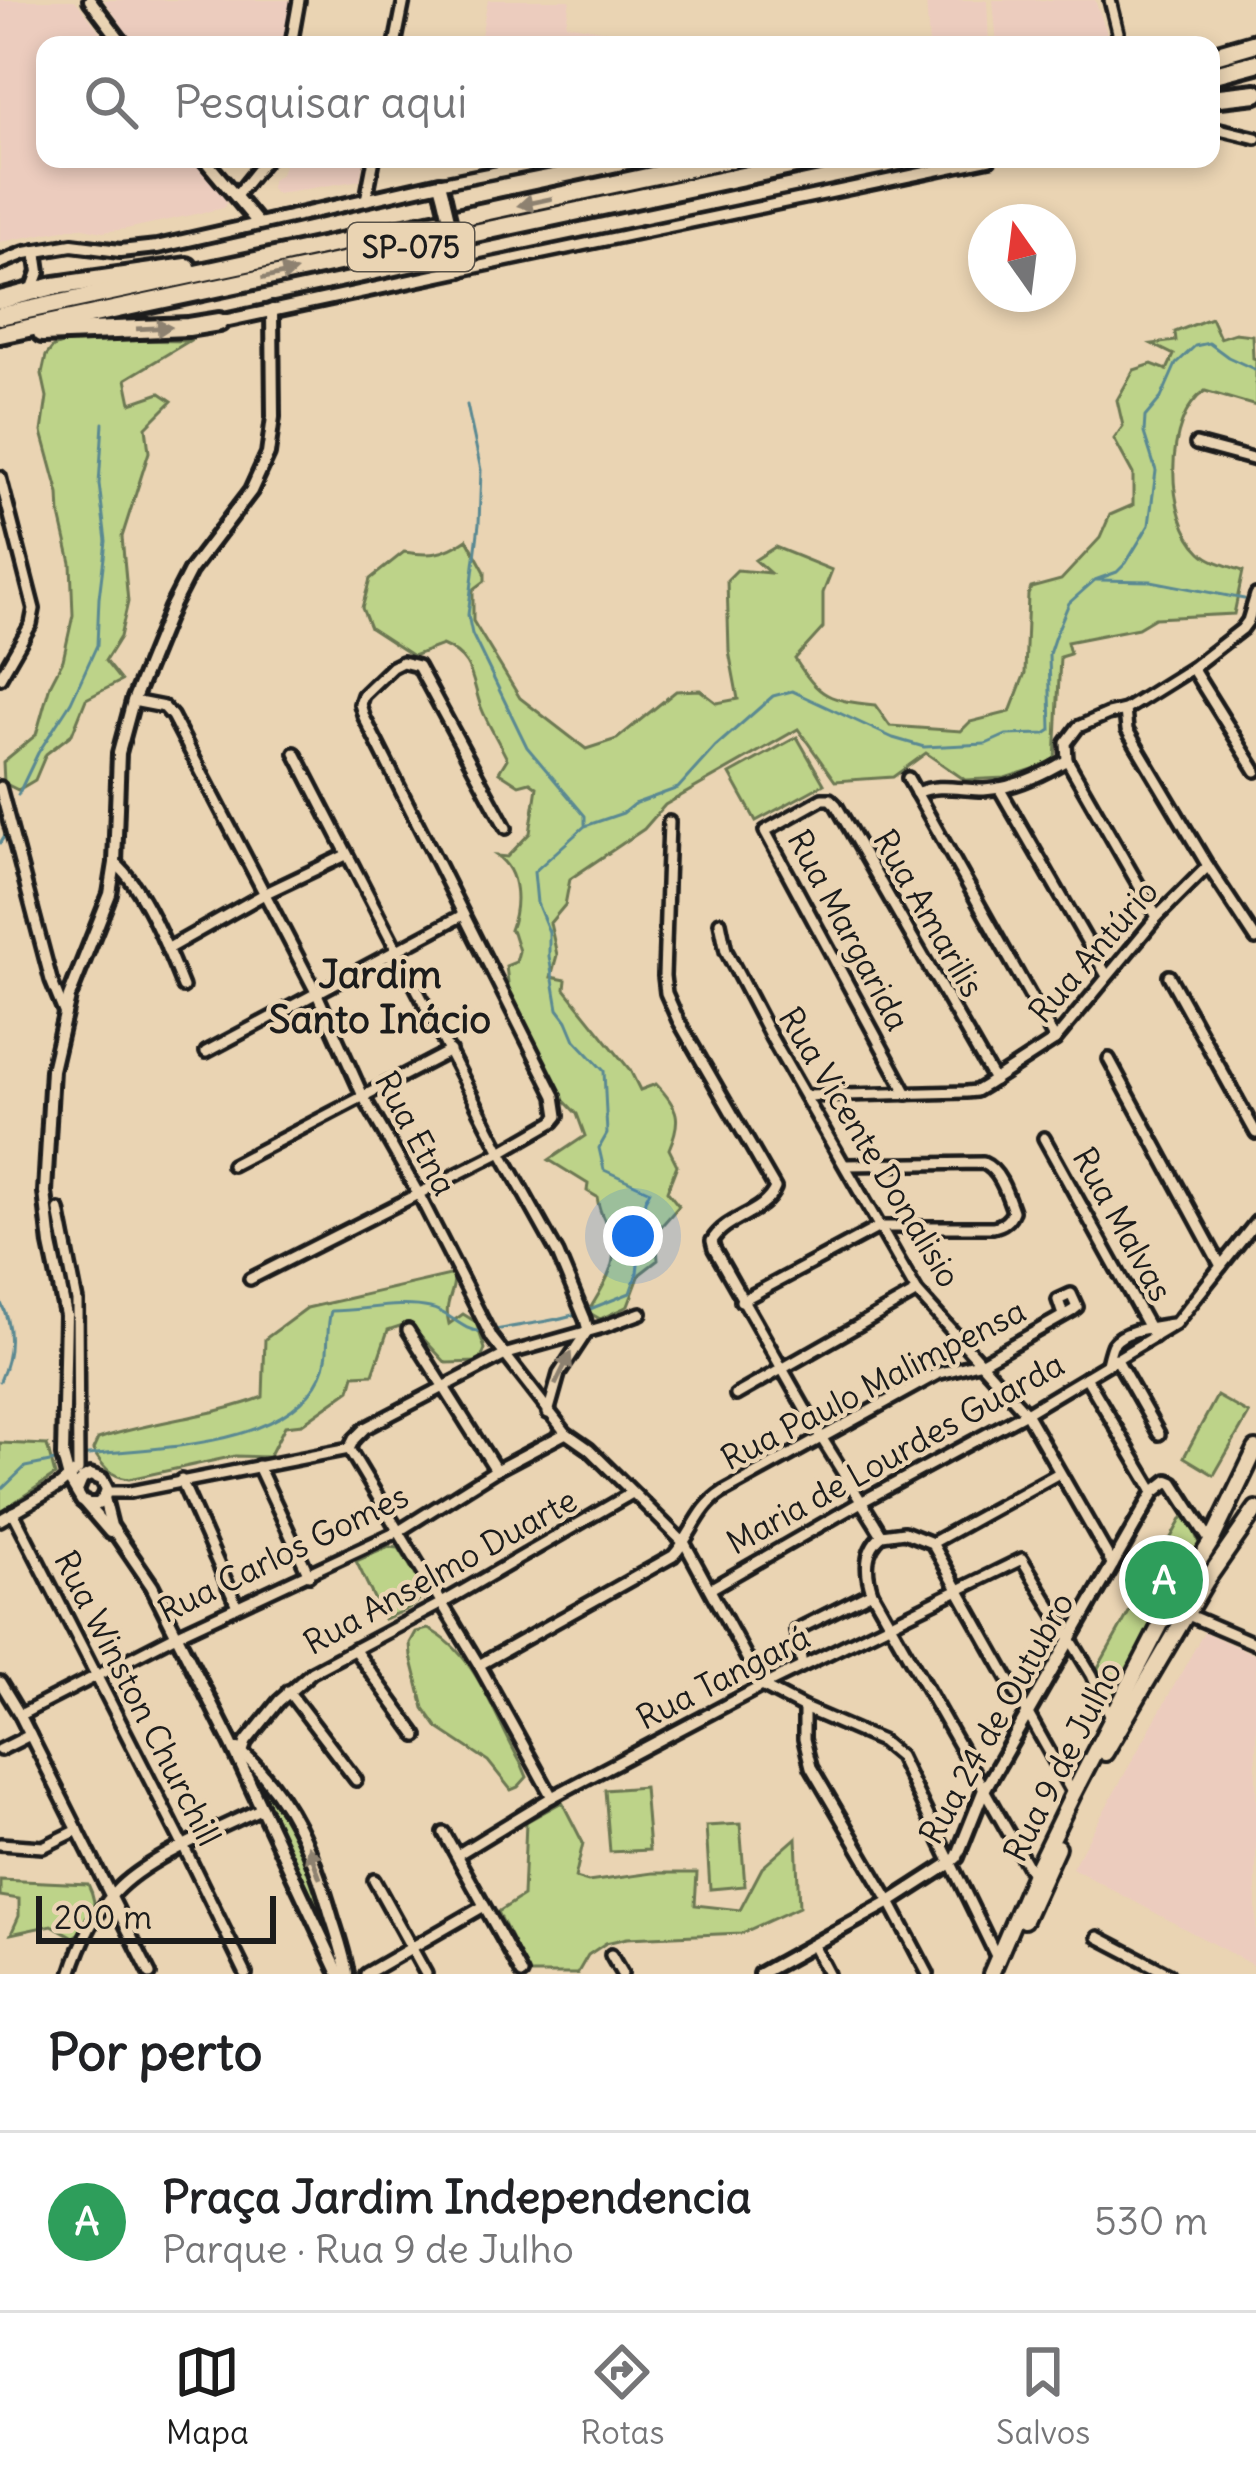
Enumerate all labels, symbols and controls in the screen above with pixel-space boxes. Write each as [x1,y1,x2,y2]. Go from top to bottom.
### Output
search box [36,36,1220,168]
icon: search [78,69,144,135]
text: Pesquisar aqui [174,74,467,130]
one-way arrow [515,193,553,212]
north arrow [968,204,1076,312]
road number: SP-075 [348,223,474,271]
one-way arrow [260,265,298,284]
one-way arrow [136,318,174,337]
street label: Rua Margarida [778,822,920,1038]
street label: Rua Amarilis [864,822,994,1004]
street label: Rua Antúrio [1019,871,1167,1031]
district label: Jardim Santo Inácio [269,950,491,1044]
street label: Rua Vicente Donalisio [770,999,970,1295]
street label: Rua Etna [366,1064,466,1202]
street label: Rua Malvas [1064,1140,1182,1308]
your location [603,1206,663,1266]
street label: Rua Paulo Malimpensa [714,1289,1032,1479]
street label: Maria de Lourdes Guarda [719,1343,1071,1563]
one-way arrow [553,1352,573,1387]
street label: Rua Carlos Gomes [151,1474,415,1632]
street label: Rua Anselmo Duarte [296,1478,584,1664]
pin: A [1125,1535,1203,1625]
street label: Rua Winston Churchill [45,1543,231,1853]
street label: Rua 24 de Outubro [909,1585,1083,1851]
street label: Rua Tangará [629,1615,817,1739]
street label: Rua 9 de Julho [994,1654,1130,1868]
one-way arrow [304,1844,322,1880]
scale bar [36,1890,276,1943]
text: 200 m [54,1896,152,1938]
text: Por perto [48,2020,262,2084]
text: Praça Jardim Independencia [162,2169,751,2225]
text: A [74,2197,100,2246]
text: 530 m [1094,2197,1208,2246]
text: Parque · Rua 9 de Julho [162,2225,574,2274]
tab: Mapa [166,2339,249,2453]
tab: Rotas [580,2339,664,2453]
tab: Salvos [996,2339,1090,2453]

